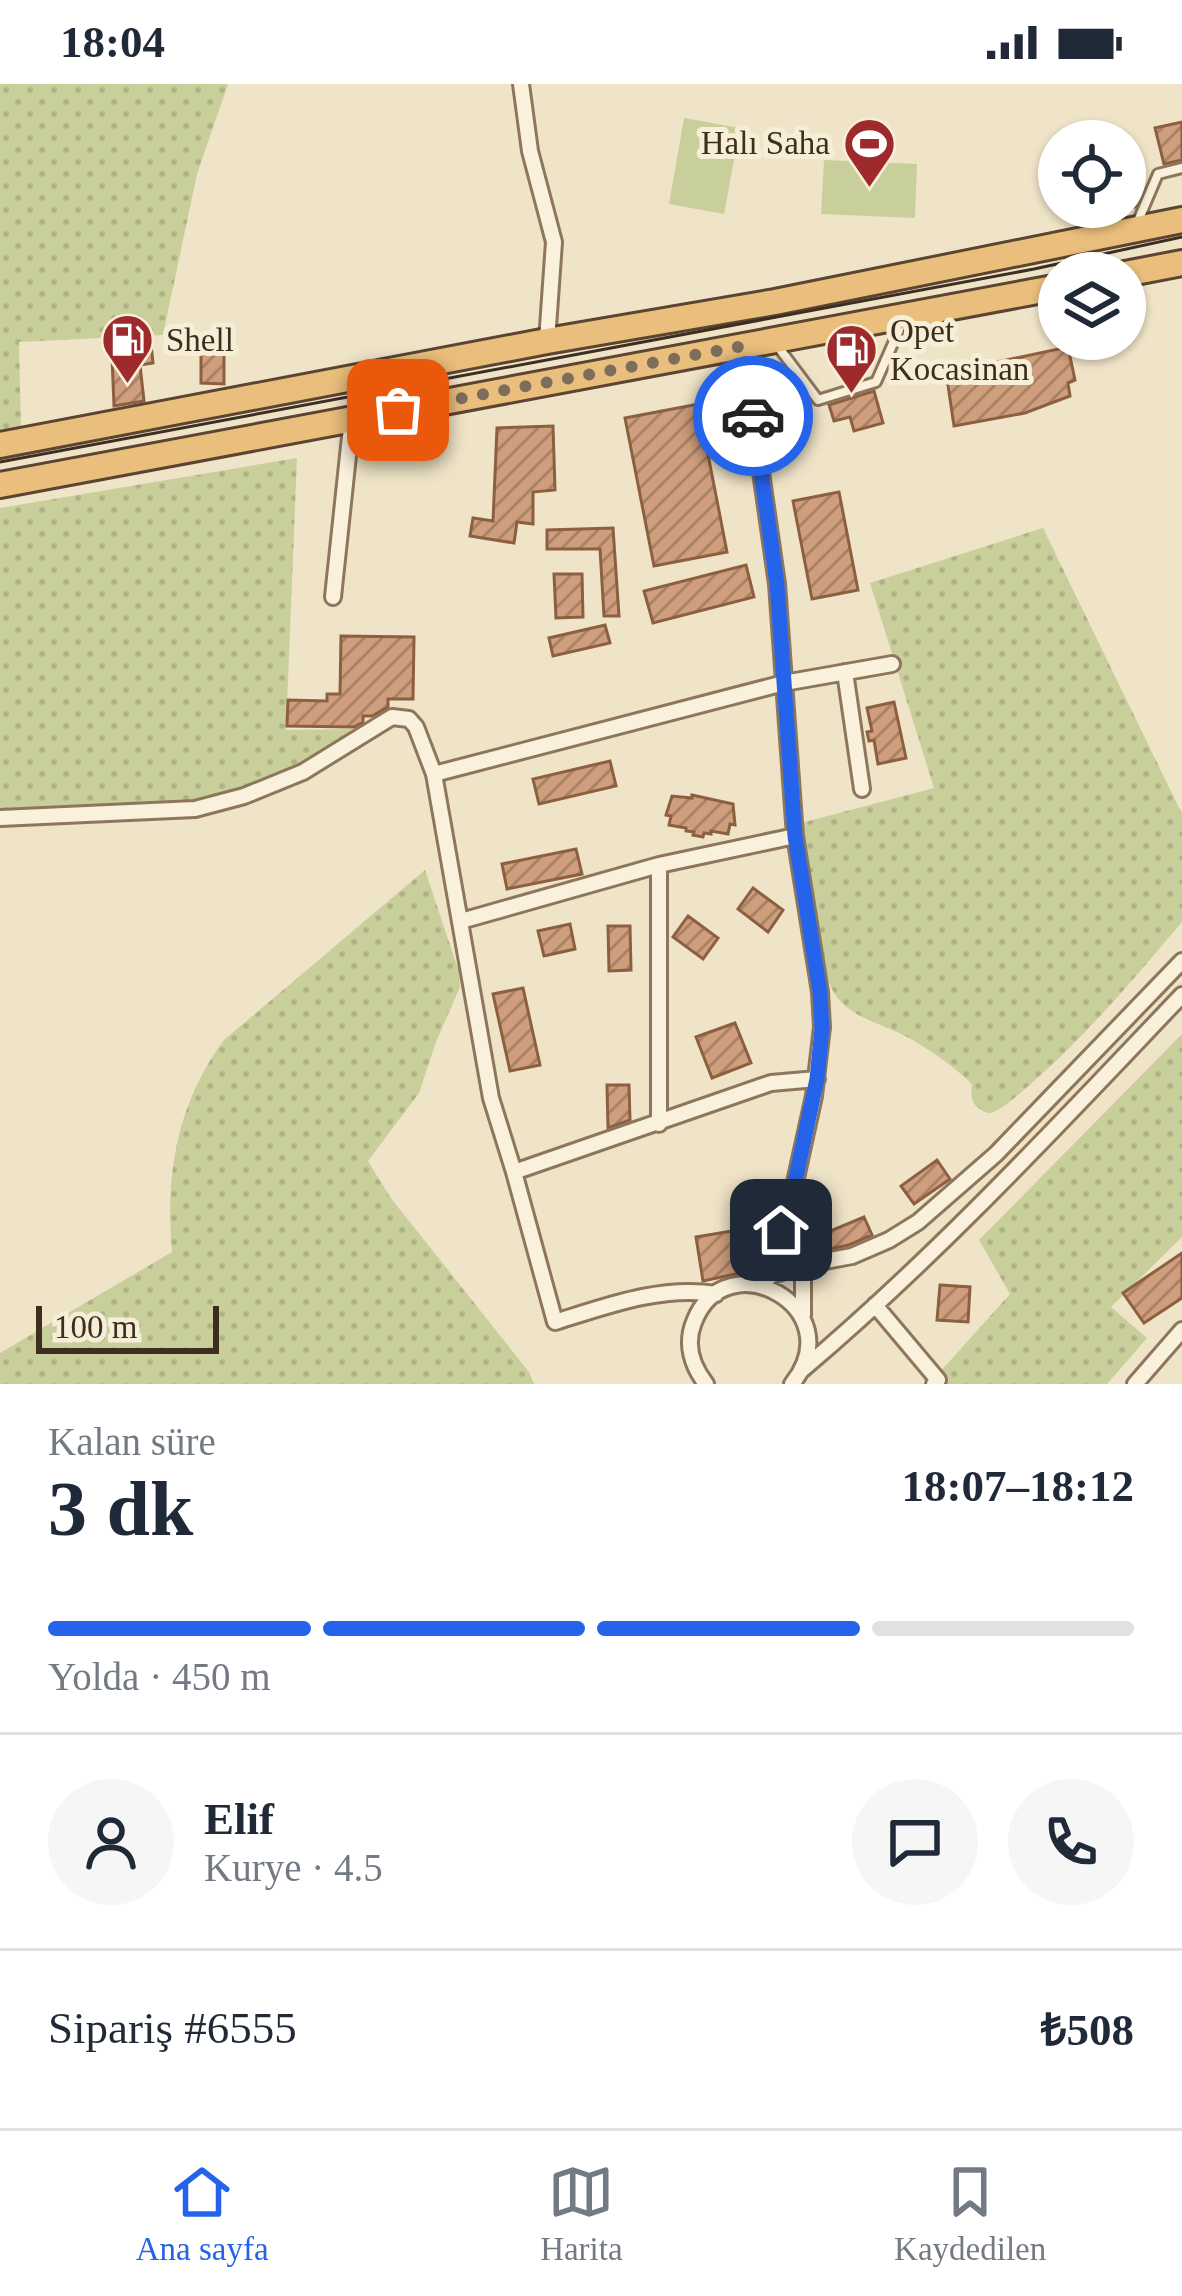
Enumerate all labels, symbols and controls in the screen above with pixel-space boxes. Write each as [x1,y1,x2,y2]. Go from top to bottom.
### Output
text: 18:04 [60,17,165,67]
sports icon: Halı Saha [841,115,897,189]
map controls [1038,120,1146,360]
button: locate [1038,120,1146,228]
place label: Halı Saha [701,125,830,161]
button: layers [1038,252,1146,360]
fuel station icon: Shell [99,312,155,386]
place label: Opet Kocasinan [890,313,1029,387]
place label: Shell [166,322,234,358]
fuel station icon: Opet Kocasinan [823,322,879,396]
courier [693,356,813,476]
pin [347,359,449,461]
icon: bag [365,377,431,443]
icon: car [720,383,786,449]
pin [730,1179,832,1281]
icon: home [748,1197,814,1263]
scale bar [36,1300,219,1353]
text: 100 m [54,1309,137,1345]
text: Kalan süre [48,1420,216,1463]
text: 18:07–18:12 [902,1461,1134,1511]
text: 3 dk [48,1465,193,1552]
text: Yolda · 450 m [48,1655,270,1698]
button: person [48,1779,174,1905]
button: chat [852,1779,978,1905]
button: phone [1008,1779,1134,1905]
text: Elif [204,1794,274,1844]
text: Kurye · 4.5 [204,1846,383,1889]
text: Sipariş #6555 [48,2003,297,2053]
text: ₺508 [1041,2005,1134,2055]
tab: Ana sayfa [136,2159,269,2268]
tab: Harita [540,2159,623,2268]
tab: Kaydedilen [894,2159,1046,2268]

